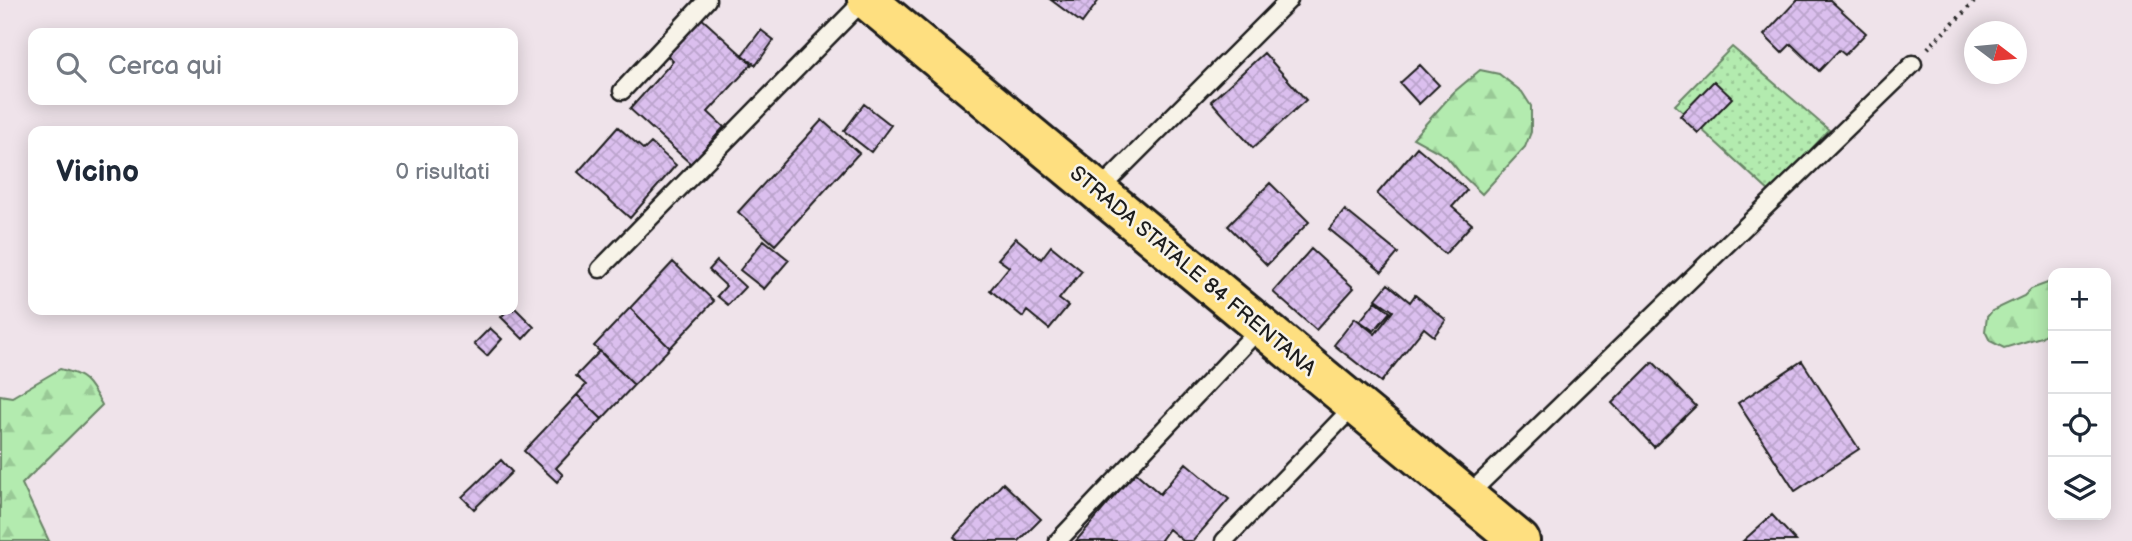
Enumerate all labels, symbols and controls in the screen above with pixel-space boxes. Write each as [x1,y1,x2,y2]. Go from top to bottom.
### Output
north arrow [1964,21,2027,84]
search box [28,28,518,105]
icon: search [52,48,90,86]
text: Cerca qui [108,51,222,82]
text: Vicino [56,154,139,190]
text: 0 risultati [395,158,490,186]
street label: STRADA STATALE 84 FRENTANA [1065,161,1321,381]
map controls [2048,268,2111,520]
button: + [2048,268,2111,331]
button: − [2048,331,2111,394]
button: locate [2048,394,2111,457]
button: layers [2048,457,2111,520]

